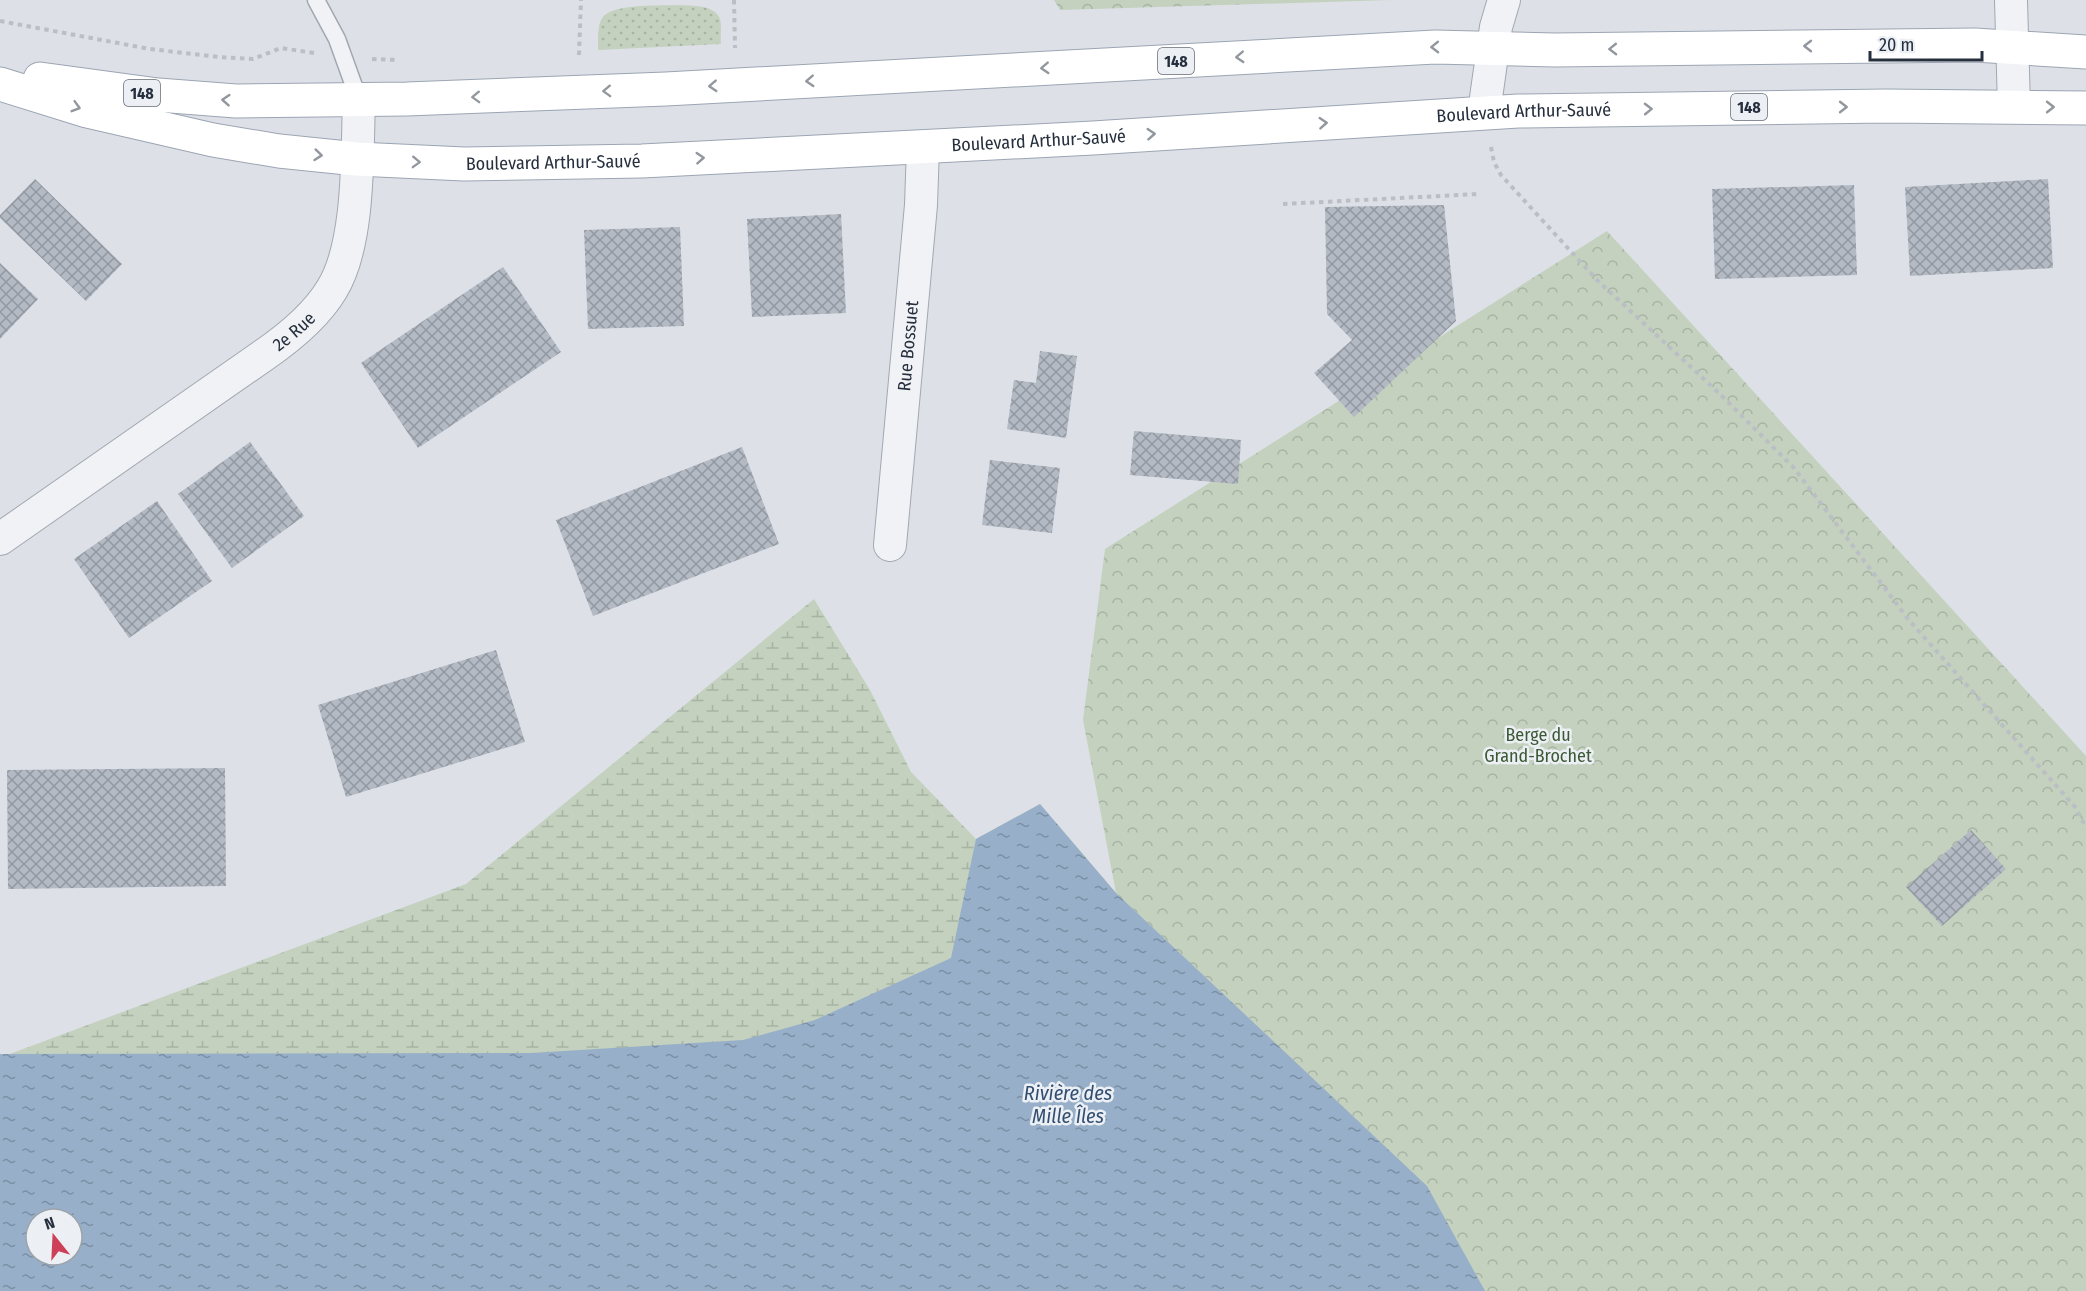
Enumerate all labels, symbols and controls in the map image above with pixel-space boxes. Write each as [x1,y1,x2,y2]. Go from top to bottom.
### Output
scale bar [1870,24,1982,62]
text: 20 m [1879,34,1914,56]
one-way arrow [1804,40,1813,52]
one-way arrow [1430,41,1439,54]
one-way arrow [1609,43,1618,55]
road number: 148 [1158,48,1194,74]
one-way arrow [1235,51,1244,64]
one-way arrow [1041,61,1050,74]
one-way arrow [805,74,814,87]
road number: 148 [124,80,160,106]
one-way arrow [709,80,718,93]
one-way arrow [603,85,612,98]
one-way arrow [472,90,481,103]
one-way arrow [221,94,230,107]
road number: 148 [1731,94,1767,120]
street label: Boulevard Arthur-Sauvé [1436,99,1611,127]
one-way arrow [70,100,81,112]
one-way arrow [1838,101,1847,113]
one-way arrow [2046,101,2055,113]
one-way arrow [1643,103,1652,115]
one-way arrow [1318,117,1327,130]
street label: Boulevard Arthur-Sauvé [951,125,1127,156]
one-way arrow [1147,128,1156,141]
one-way arrow [314,148,323,161]
street label: Boulevard Arthur-Sauvé [466,150,641,175]
one-way arrow [696,152,705,165]
one-way arrow [411,156,420,169]
street label: Rue Bossuet [893,299,923,392]
street label: 2e Rue [269,307,320,356]
park label: Berge du Grand-Brochet [1484,724,1592,767]
water label: Rivière des Mille Îles [1024,1081,1113,1128]
north arrow [24,1207,84,1267]
text: N [42,1213,57,1234]

